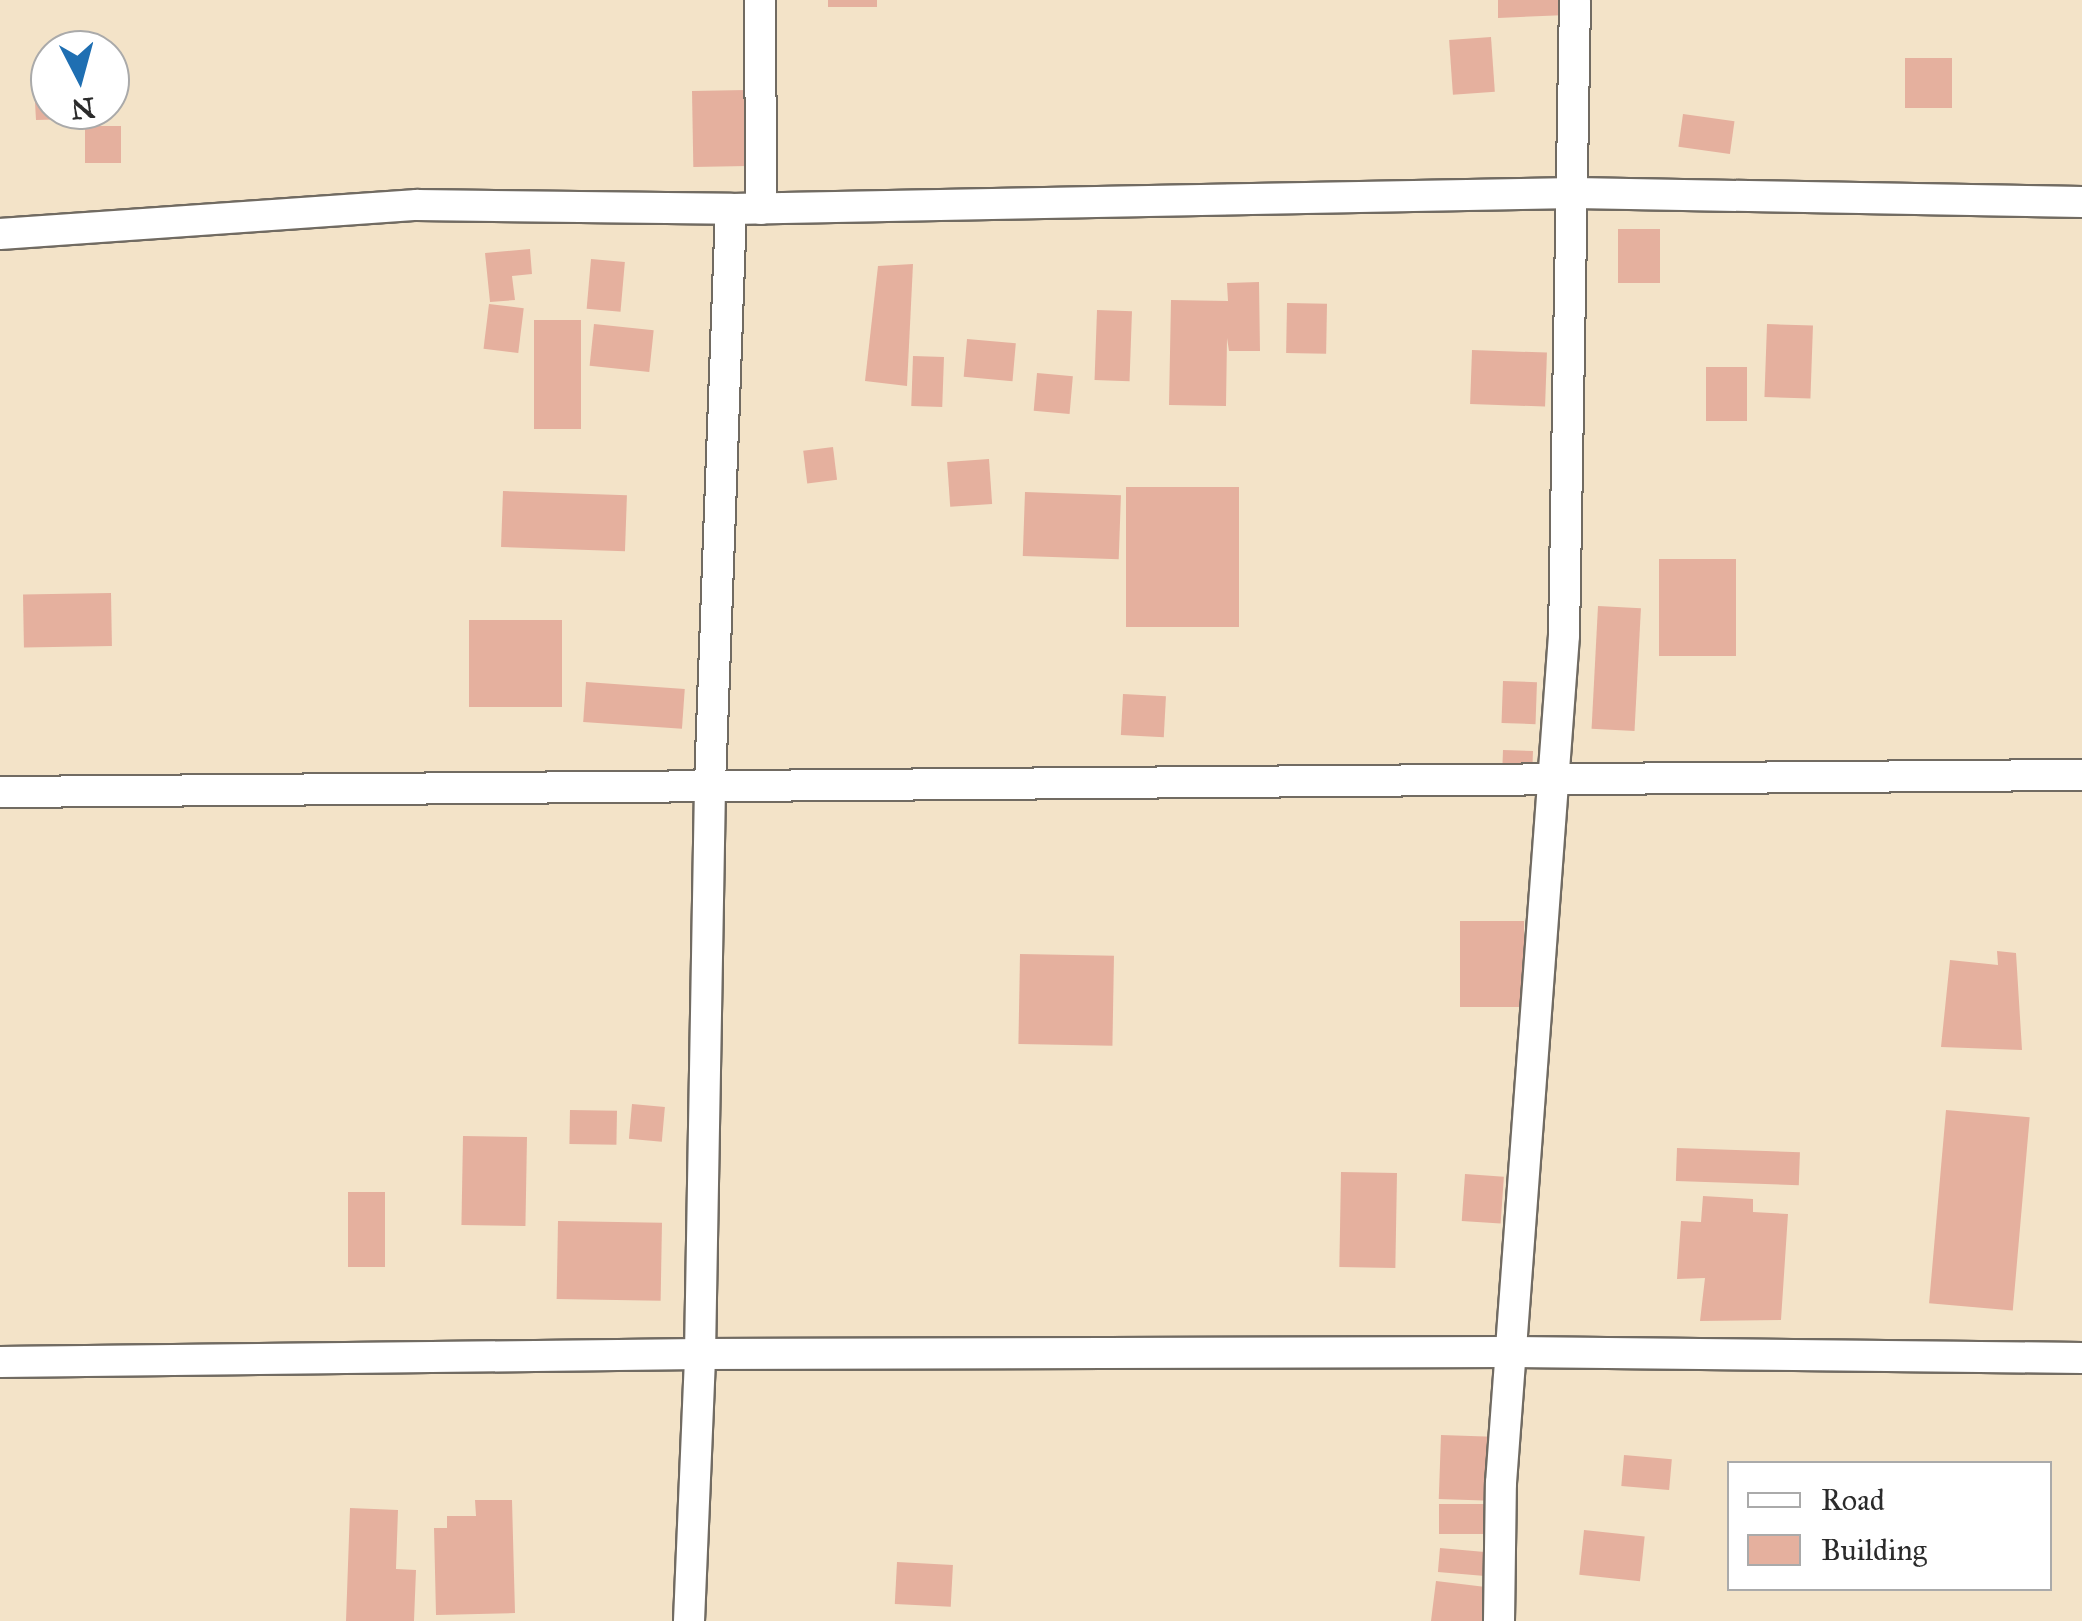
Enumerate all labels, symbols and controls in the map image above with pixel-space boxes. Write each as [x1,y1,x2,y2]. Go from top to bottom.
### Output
north arrow [30,30,130,130]
text: N [69,90,97,127]
legend [1727,1461,2052,1591]
text: Road [1821,1482,1885,1518]
text: Building [1821,1532,1927,1568]

